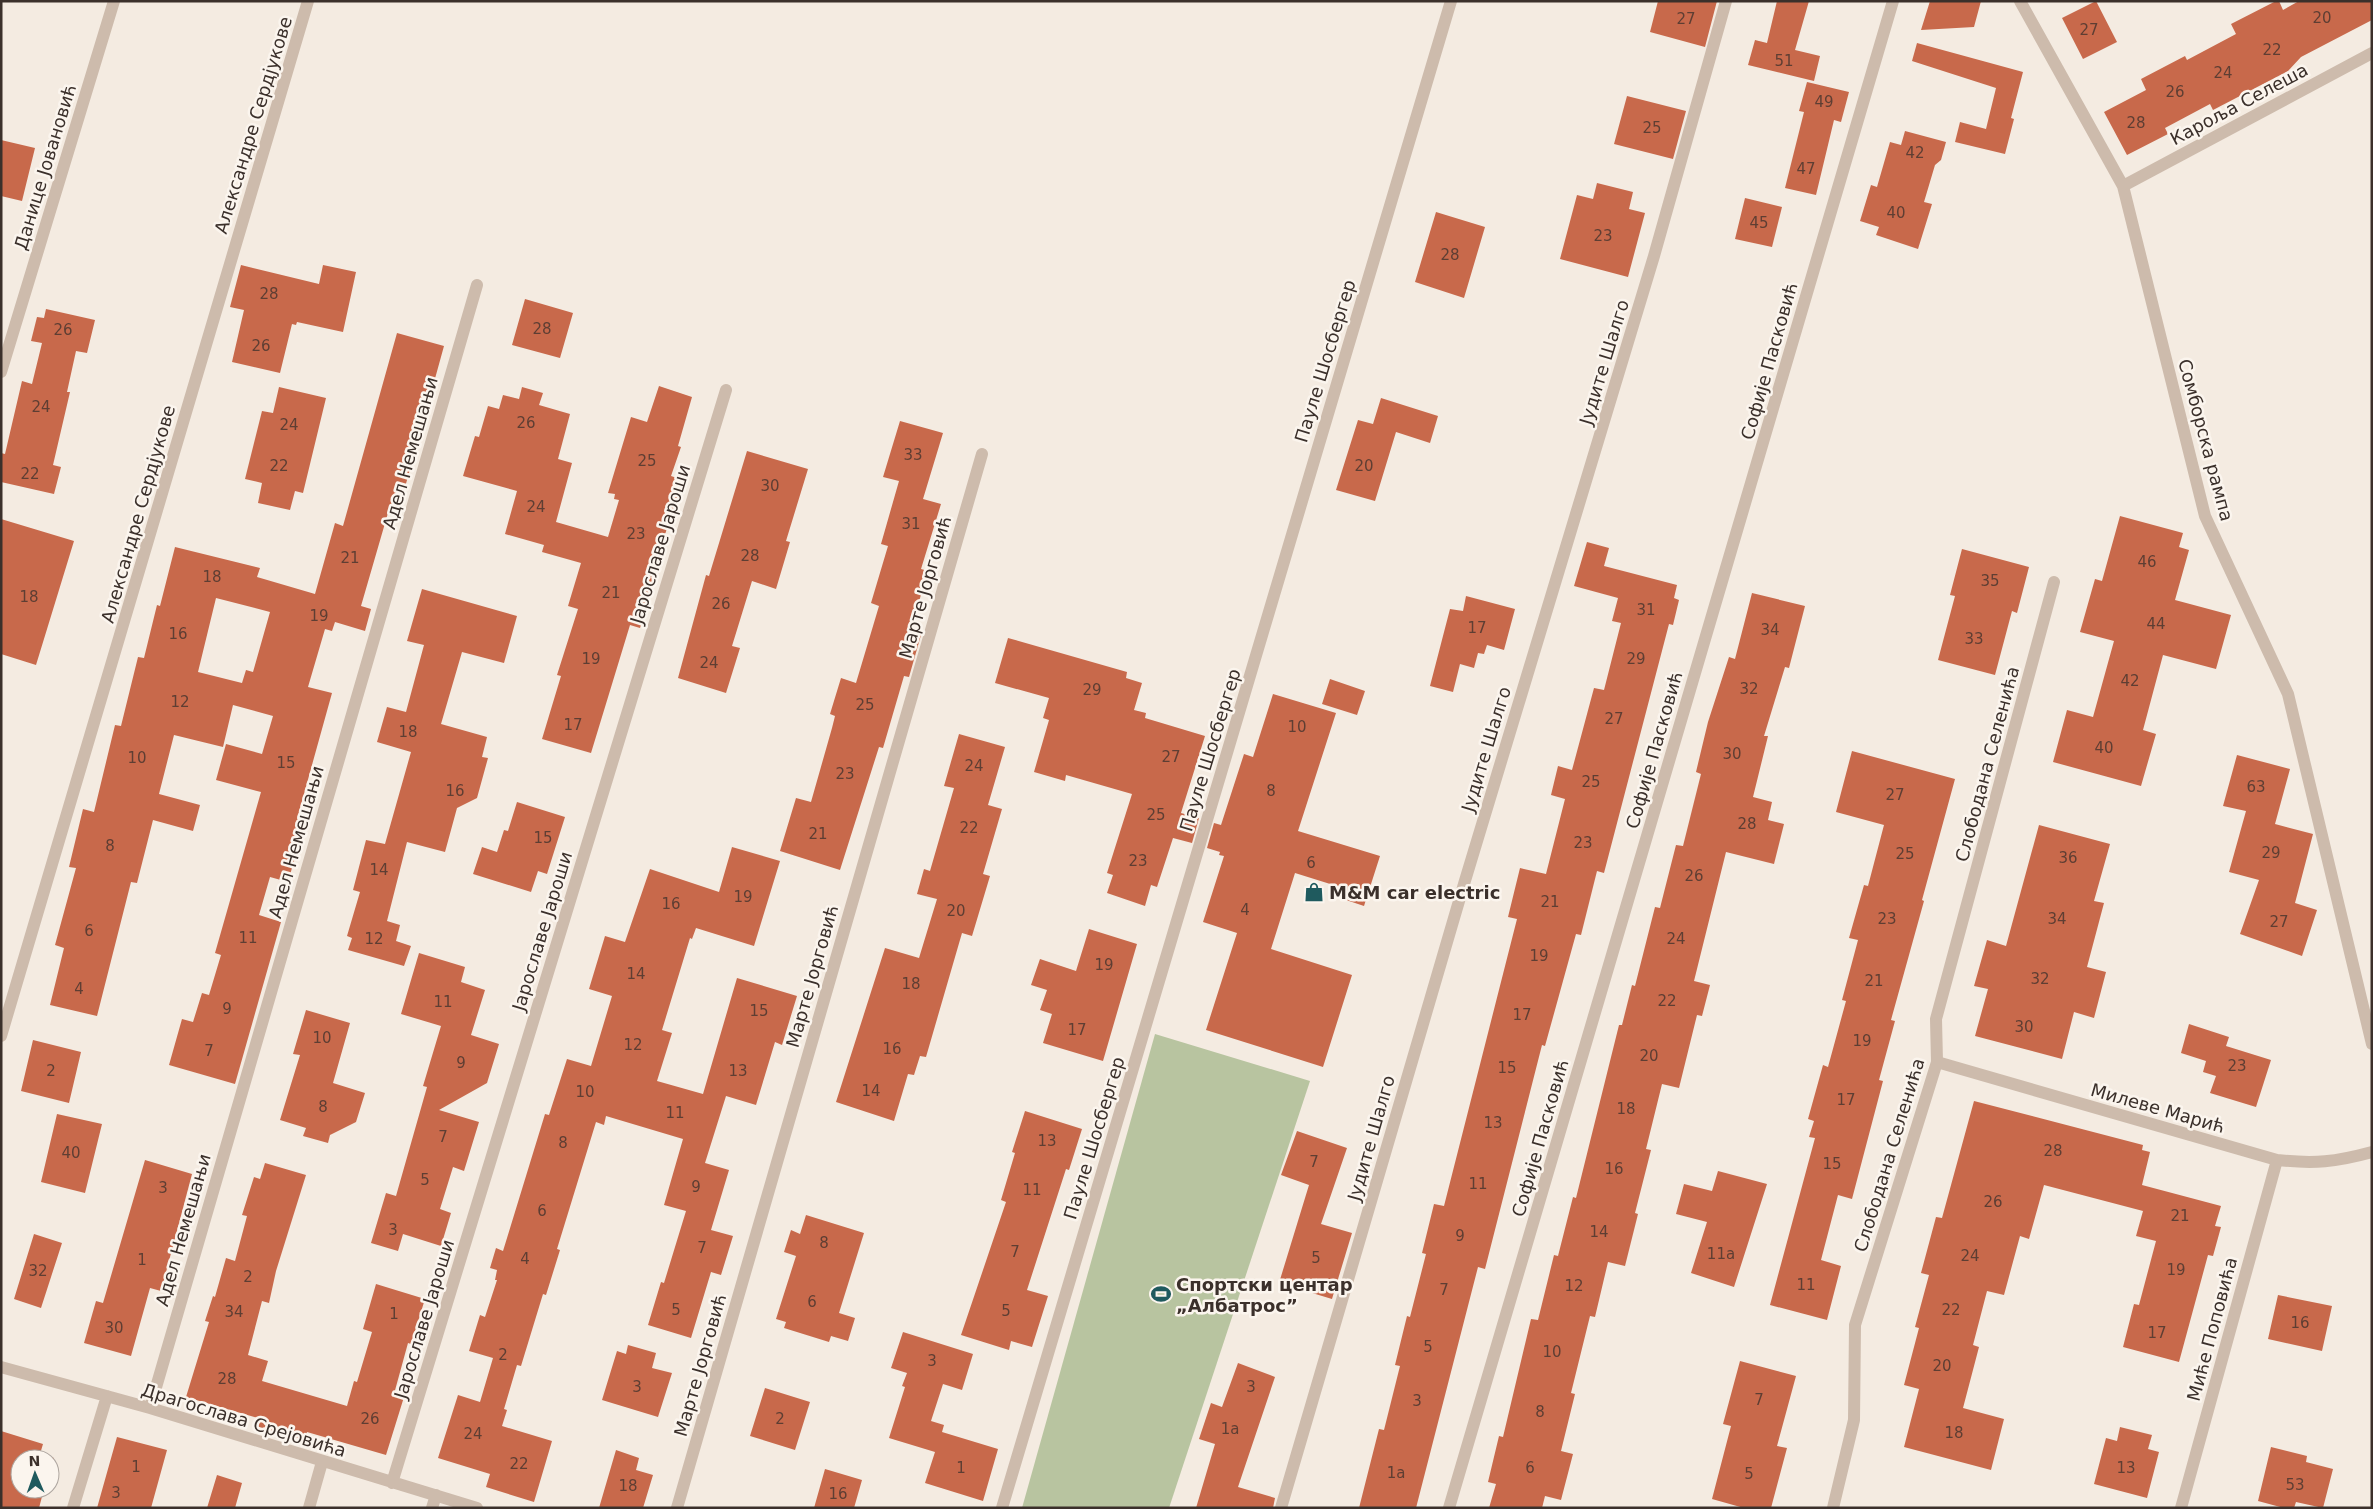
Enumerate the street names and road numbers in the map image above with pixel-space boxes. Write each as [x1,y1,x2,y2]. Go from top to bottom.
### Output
street label: Александре Сердјукове [210,14,296,236]
street label: Кароља Селеша [2167,59,2311,149]
street label: Данице Јовановић [10,82,80,252]
street label: Пауле Шосбергер [1290,277,1360,445]
street label: Софије Пасковић [1736,280,1802,442]
street label: Јудите Шалго [1575,297,1633,428]
street label: Сомборска рампа [2174,357,2238,523]
street label: Адел Немешањи [378,374,442,532]
street label: Александре Сердјукове [97,403,179,625]
street label: Јарославе Јароши [625,462,694,627]
street label: Марте Јорговић [895,513,955,661]
street label: Слободана Селенића [1951,664,2023,864]
street label: Пауле Шосбергер [1175,666,1245,834]
street label: Софије Пасковић [1621,669,1687,831]
street label: Јудите Шалго [1457,684,1515,815]
street label: Адел Немешањи [264,763,328,921]
street label: Јарославе Јароши [507,849,576,1014]
street label: Марте Јорговић [782,902,842,1050]
street label: Пауле Шосбергер [1059,1054,1129,1222]
street label: Слободана Селенића [1849,1056,1929,1254]
street label: Софије Пасковић [1507,1057,1573,1219]
street label: Јудите Шалго [1343,1073,1399,1204]
street label: Милеве Марић [2088,1079,2228,1137]
street label: Адел Немешањи [151,1151,215,1309]
street label: Јарославе Јароши [389,1237,458,1402]
street label: Миће Поповића [2183,1255,2241,1403]
street label: Марте Јорговић [670,1291,730,1439]
street label: Драгослава Срејовића [139,1379,349,1461]

